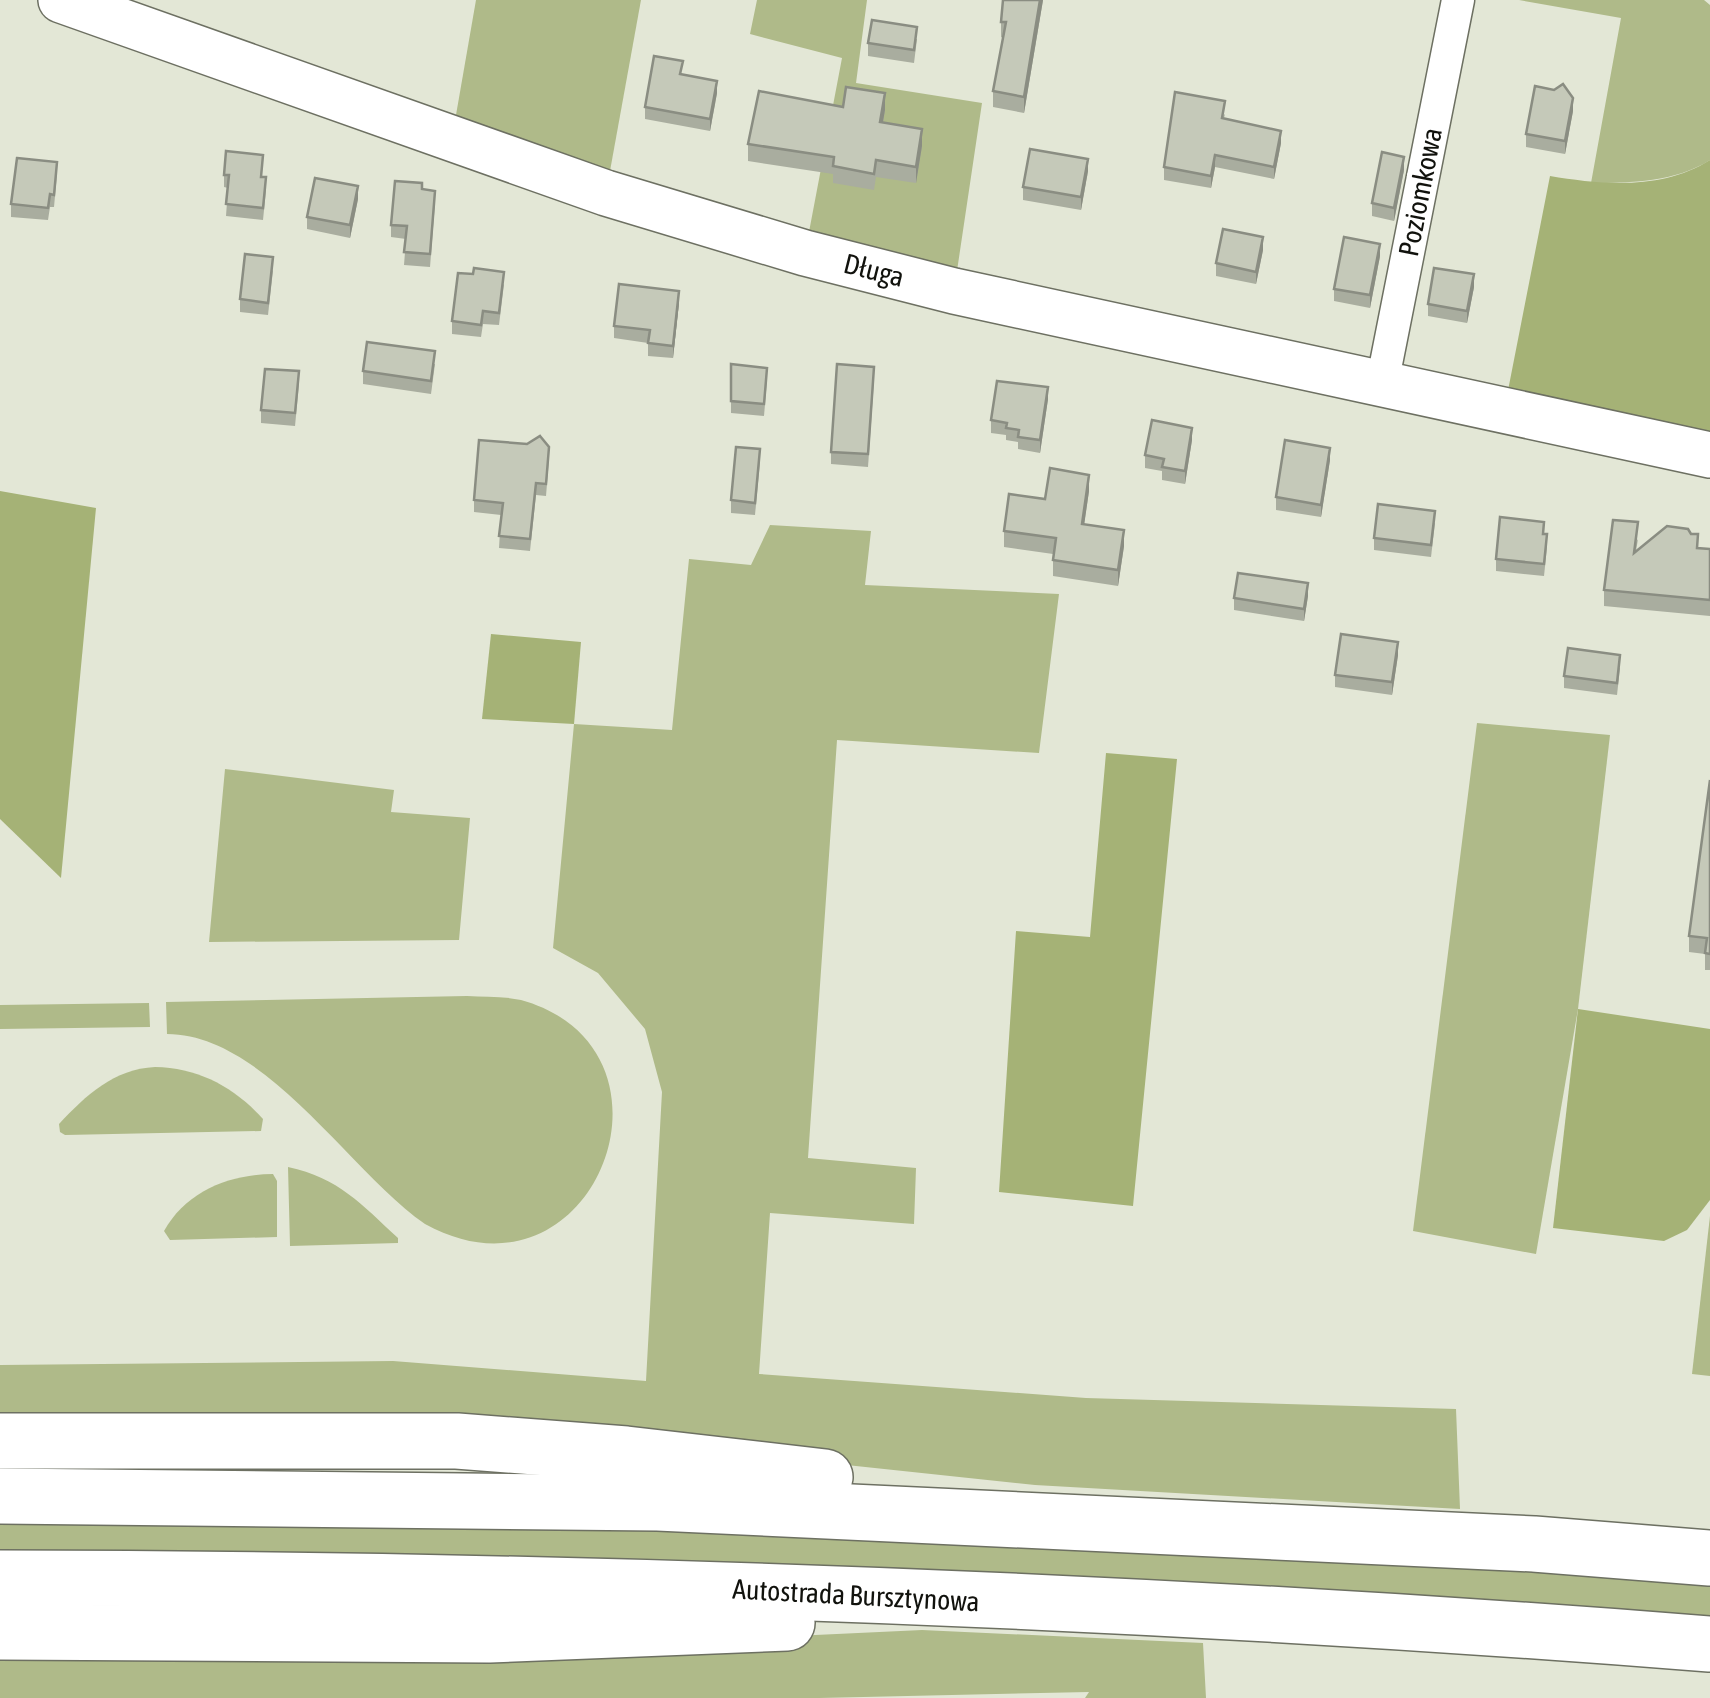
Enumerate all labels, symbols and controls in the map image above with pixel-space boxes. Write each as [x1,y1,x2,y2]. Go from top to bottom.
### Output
street label: Poziomkowa [1392,125,1448,259]
street label: Długa [840,247,908,293]
street label: Autostrada Bursztynowa [732,1573,980,1617]

